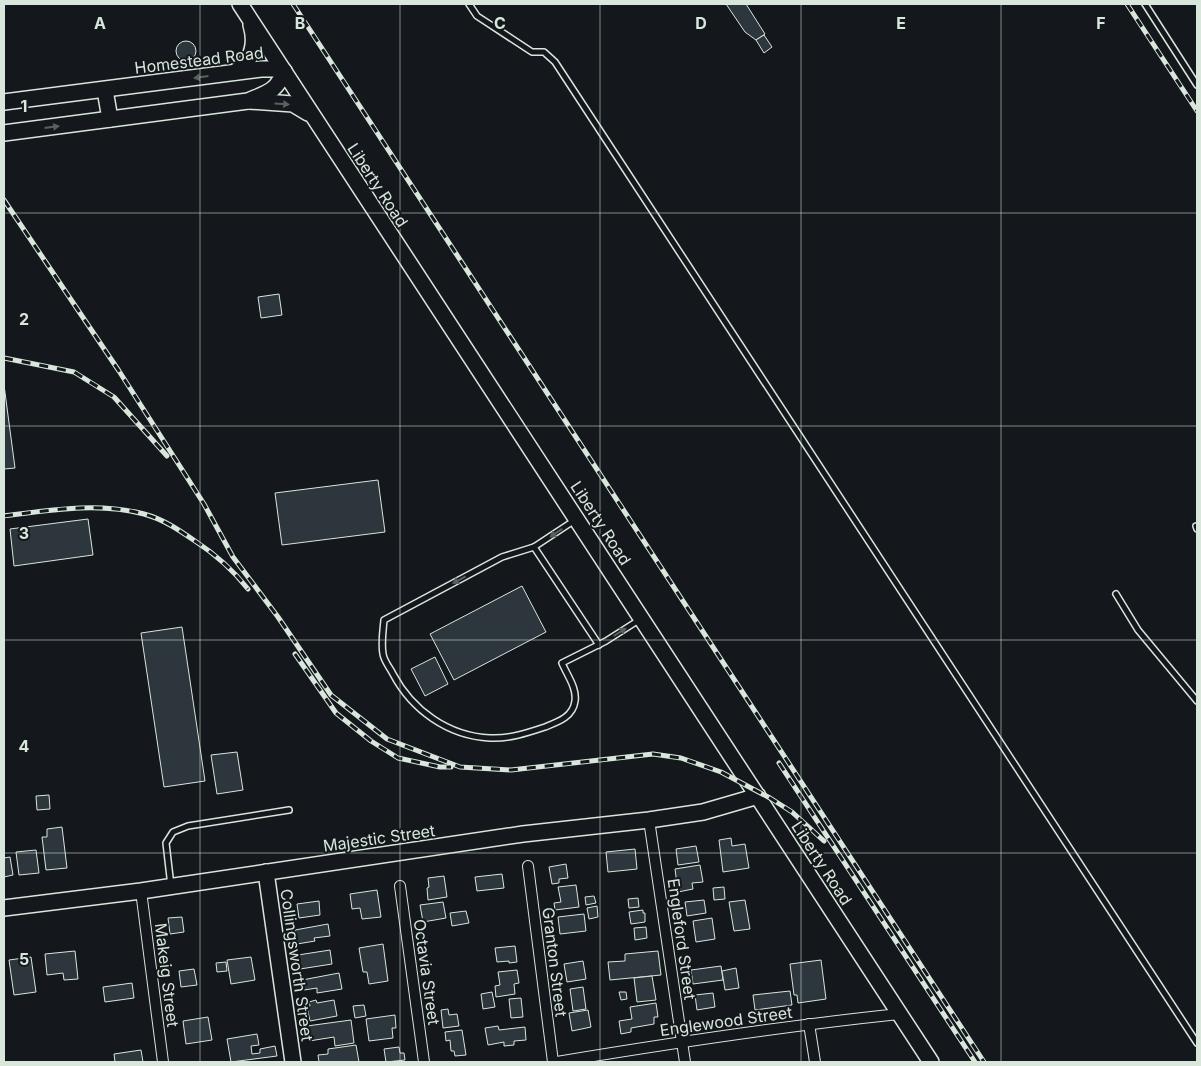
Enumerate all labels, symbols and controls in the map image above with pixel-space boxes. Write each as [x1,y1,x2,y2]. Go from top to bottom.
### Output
text: A [94,13,106,33]
text: B [295,13,305,33]
text: C [494,13,506,33]
text: D [695,13,707,33]
text: E [896,13,906,33]
text: F [1096,13,1106,33]
street label: Homestead Road [133,42,265,78]
one-way arrow [193,73,209,81]
text: 1 [21,96,27,116]
one-way arrow [274,100,290,108]
one-way arrow [44,123,60,131]
street label: Liberty Road [343,139,413,231]
text: 2 [19,309,29,329]
street label: Liberty Road [566,477,636,569]
text: 3 [19,523,29,543]
one-way arrow [549,528,562,538]
one-way arrow [452,576,466,584]
one-way arrow [614,627,627,636]
text: 4 [19,736,30,756]
street label: Liberty Road [787,817,857,909]
street label: Majestic Street [322,820,436,856]
street label: Engleford Street [664,877,700,1001]
street label: Collingsworth Street [276,888,318,1042]
street label: Granton Street [538,906,572,1018]
street label: Octavia Street [410,918,444,1026]
street label: Makeig Street [151,922,183,1028]
text: 5 [19,949,29,969]
street label: Englewood Street [659,1002,793,1040]

